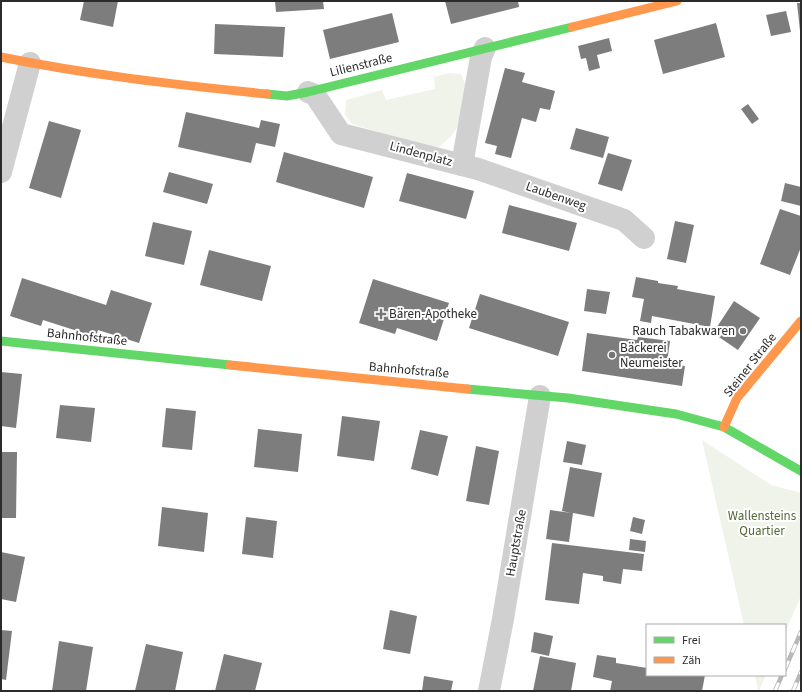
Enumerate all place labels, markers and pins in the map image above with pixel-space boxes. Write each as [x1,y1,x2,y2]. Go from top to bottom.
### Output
place label: Bären-Apotheke [389,305,477,323]
marker: Bären-Apotheke [376,309,386,319]
place label: Rauch Tabakwaren [632,322,735,340]
marker: Rauch Tabakwaren [738,326,748,336]
place label: Bäckerei Neumeister [620,339,683,372]
marker: Bäckerei Neumeister [607,350,617,360]

